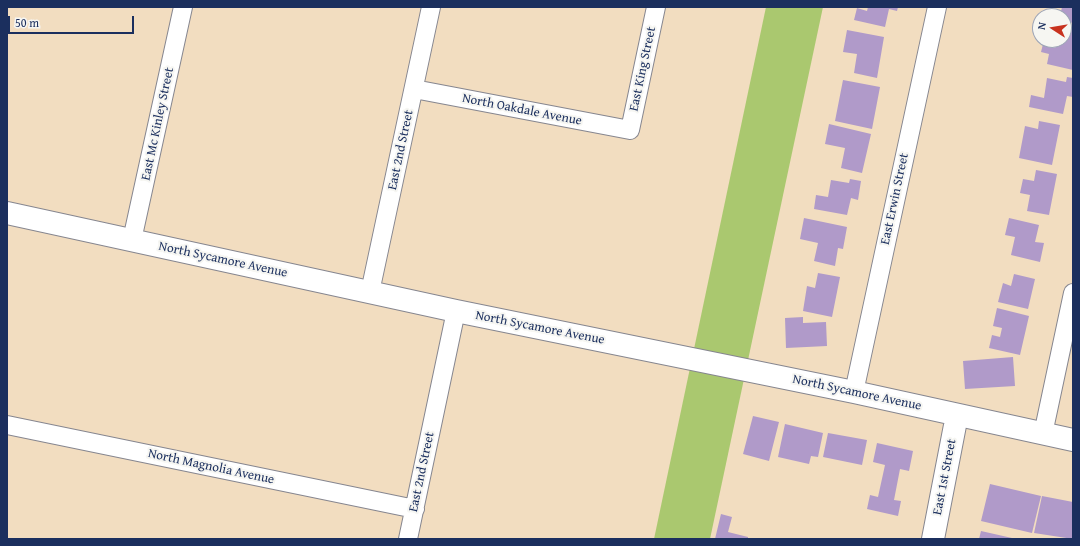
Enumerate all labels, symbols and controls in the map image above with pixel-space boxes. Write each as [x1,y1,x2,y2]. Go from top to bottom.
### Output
scale bar [10,8,136,34]
north arrow [1032,8,1072,48]
text: 50 m [15,14,39,31]
text: N [1033,20,1050,31]
street label: East King Street [626,25,660,113]
street label: East Mc Kinley Street [138,66,178,182]
street label: North Oakdale Avenue [461,91,583,129]
street label: East 2nd Street [385,108,417,192]
street label: East Erwin Street [878,152,912,246]
street label: North Sycamore Avenue [157,239,289,281]
street label: North Sycamore Avenue [474,308,606,348]
street label: North Sycamore Avenue [791,372,923,414]
street label: East 2nd Street [406,430,438,514]
street label: East 1st Street [930,438,960,516]
street label: North Magnolia Avenue [146,446,276,488]

